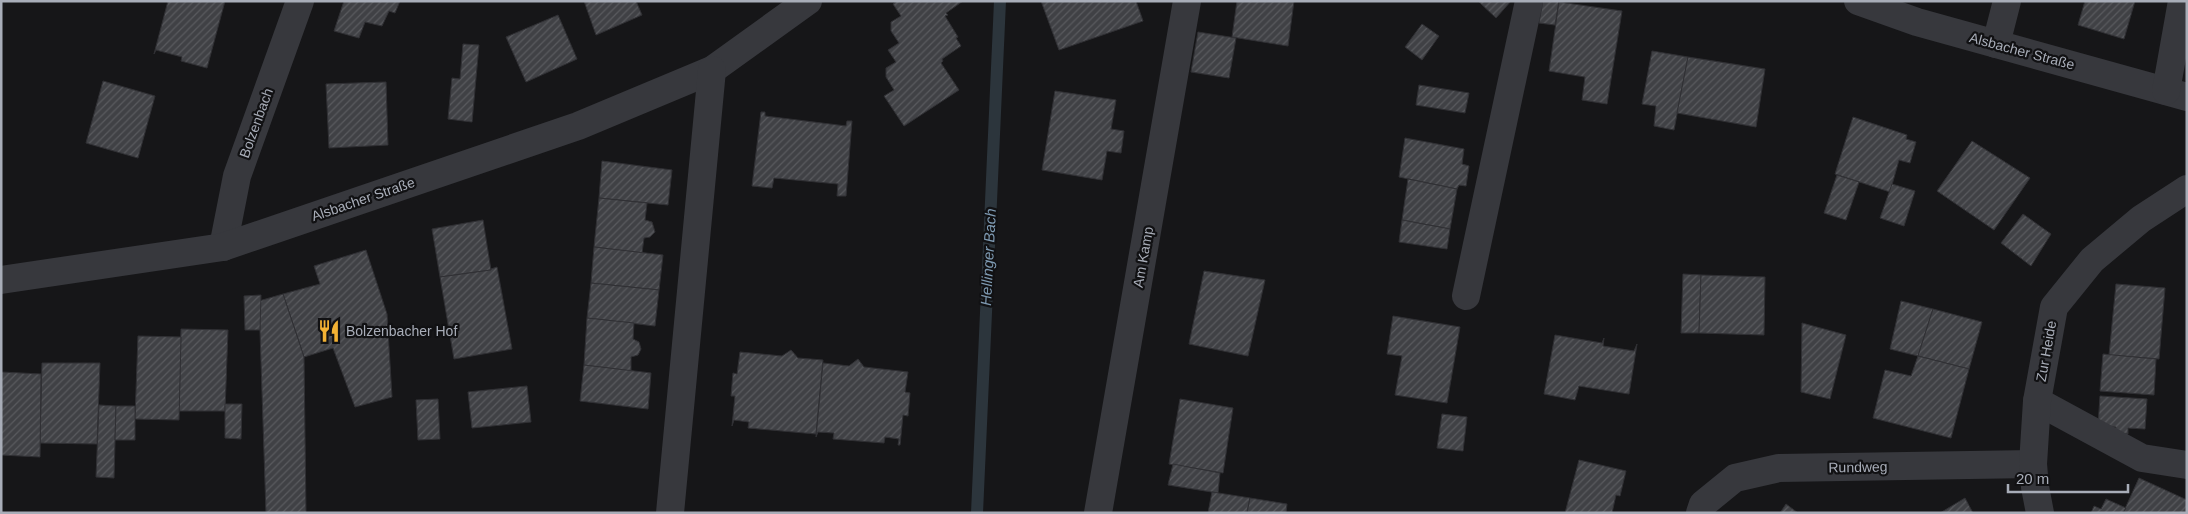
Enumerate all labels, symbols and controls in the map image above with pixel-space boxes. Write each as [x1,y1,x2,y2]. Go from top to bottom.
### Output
street label: Alsbacher Straße [1968,29,2077,73]
street label: Bolzenbach [236,86,276,160]
street label: Alsbacher Straße [309,174,417,224]
water label: Hellinger Bach [977,208,999,306]
street label: Am Kamp [1130,225,1156,289]
restaurant icon: Bolzenbacher Hof [316,318,342,344]
street label: Zur Heide [2033,319,2059,383]
place label: Bolzenbacher Hof [346,323,457,339]
street label: Rundweg [1828,458,1888,476]
scale bar [2008,462,2128,494]
text: 20 m [2016,470,2049,487]

